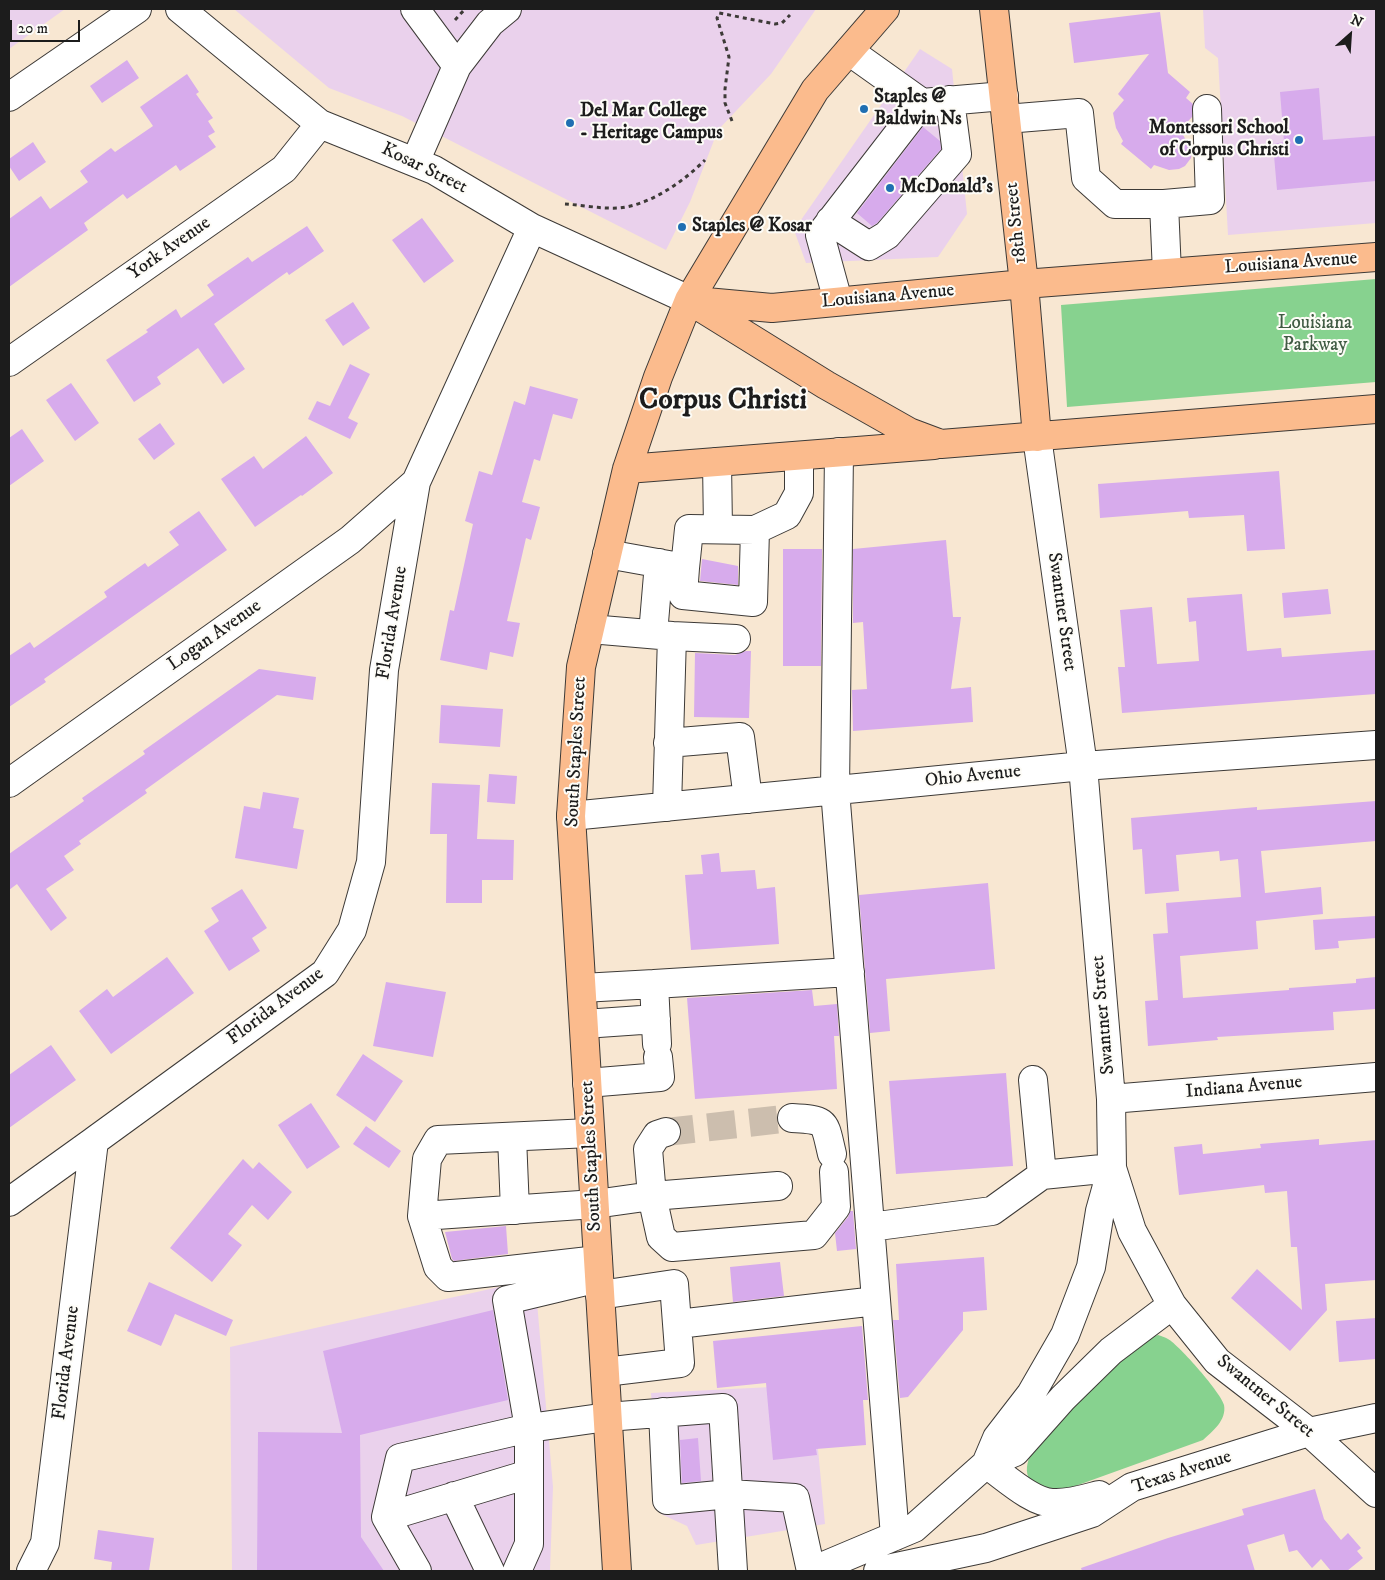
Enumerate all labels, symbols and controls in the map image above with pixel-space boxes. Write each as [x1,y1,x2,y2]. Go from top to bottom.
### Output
scale bar [12,10,82,42]
north arrow [1325,10,1375,60]
text: N [1347,11,1366,32]
text: 20 m [18,19,48,38]
place label: Staples @ Baldwin Ns [874,87,962,131]
place label: Del Mar College - Heritage Campus [580,101,723,145]
marker: Staples @ Baldwin Ns [858,103,870,115]
marker: Del Mar College - Heritage Campus [564,117,576,129]
place label: Montessori School of Corpus Christi [1149,118,1289,162]
marker: Montessori School of Corpus Christi [1293,134,1305,146]
street label: Kosar Street [377,138,471,200]
place label: McDonald's [900,177,993,199]
street label: 18th Street [1001,181,1033,265]
marker: McDonald's [884,182,896,194]
street label: York Avenue [124,212,216,286]
place label: Staples @ Kosar [692,216,812,238]
marker: Staples @ Kosar [676,221,688,233]
street label: Louisiana Avenue [1224,248,1358,280]
street label: Louisiana Avenue [821,280,955,314]
park label: Louisiana Parkway [1278,313,1352,357]
district label: Corpus Christi [639,385,807,419]
street label: Swantner Street [1041,551,1081,673]
street label: Florida Avenue [373,565,413,681]
street label: Logan Avenue [164,595,266,677]
street label: South Staples Street [562,676,592,828]
street label: Ohio Avenue [924,761,1022,793]
street label: Swantner Street [1087,954,1121,1076]
street label: Florida Avenue [223,963,329,1051]
street label: Indiana Avenue [1185,1072,1303,1104]
street label: South Staples Street [577,1080,607,1232]
street label: Florida Avenue [49,1305,85,1421]
street label: Swantner Street [1211,1350,1319,1444]
street label: Texas Avenue [1130,1446,1234,1500]

